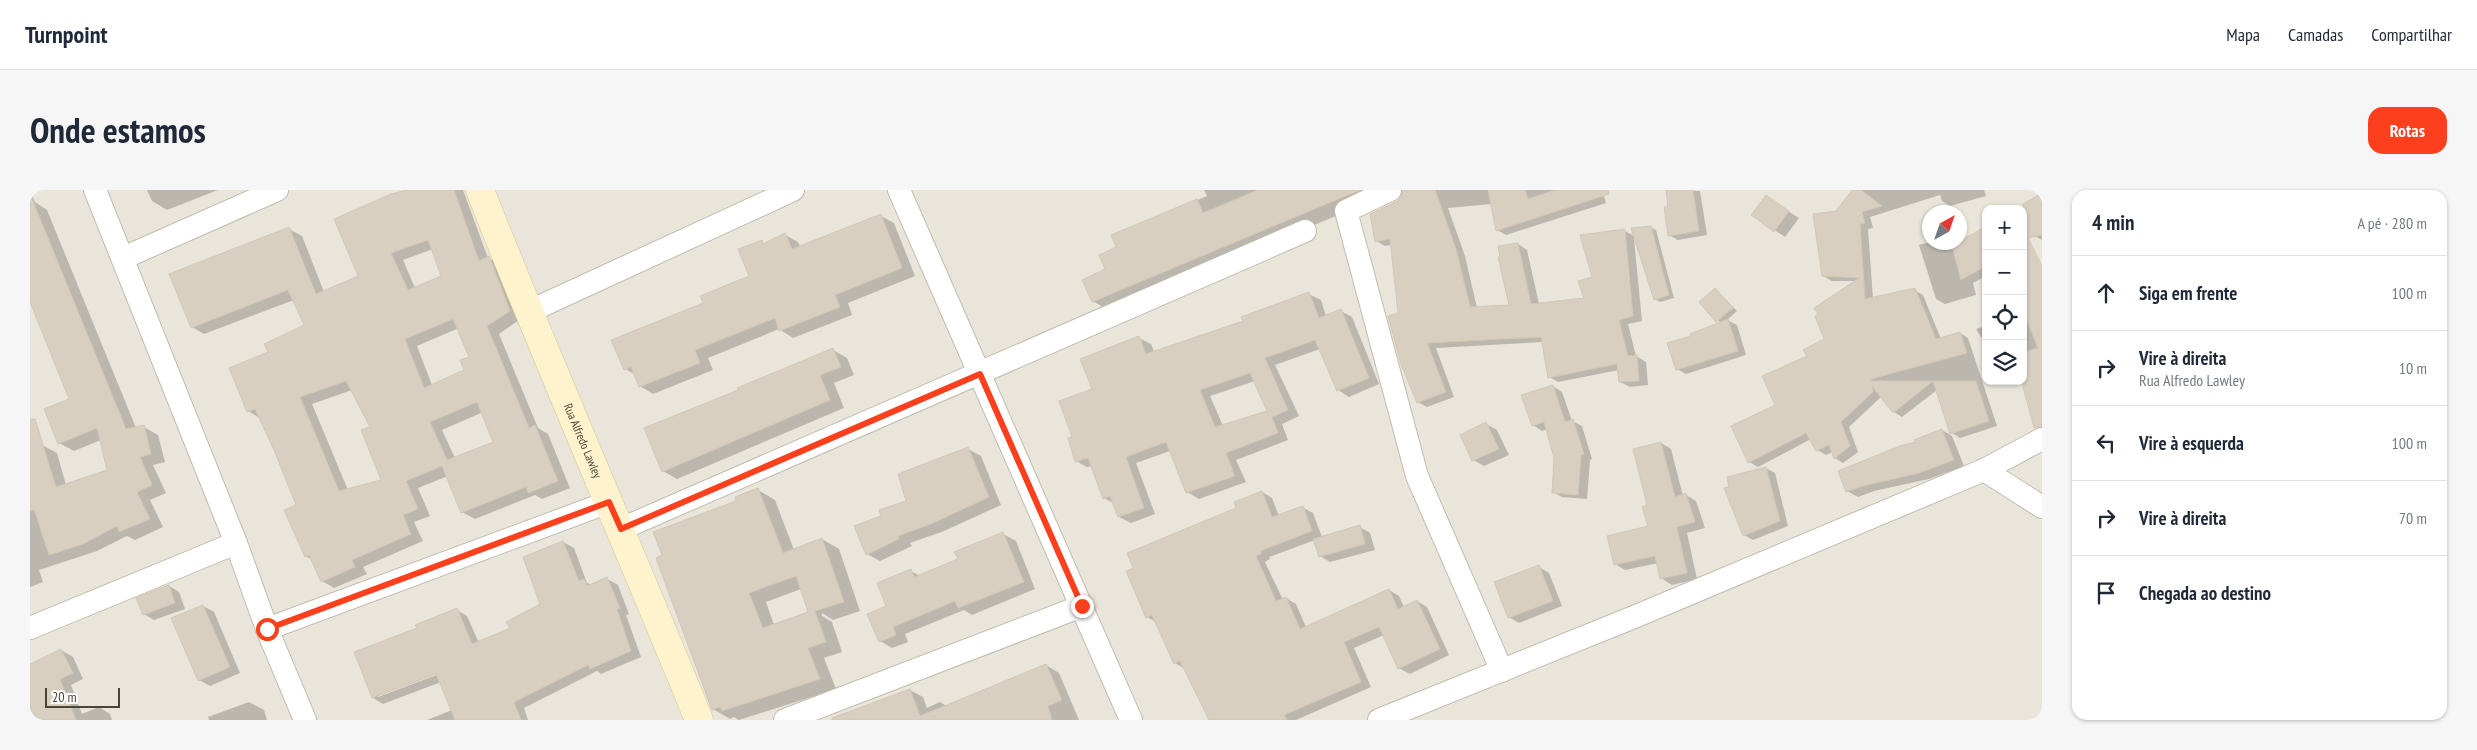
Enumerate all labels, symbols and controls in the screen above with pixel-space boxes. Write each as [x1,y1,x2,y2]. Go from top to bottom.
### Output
text: Turnpoint [25,19,107,50]
text: Mapa [2226,23,2260,46]
text: Camadas [2288,23,2343,46]
text: Compartilhar [2371,23,2452,46]
text: Onde estamos [30,107,206,153]
button: Rotas [2368,107,2447,154]
north arrow [1922,205,1967,250]
map controls [1982,205,2027,385]
button: + [1982,205,2027,250]
text: 4 min [2092,209,2134,236]
text: A pé · 280 m [2357,213,2427,233]
button: − [1982,250,2027,295]
icon: ahead [2092,279,2120,307]
text: Siga em frente [2139,281,2237,305]
text: 100 m [2392,283,2427,303]
button: locate [1982,295,2027,340]
button: layers [1982,340,2027,385]
text: Vire à direita [2139,346,2226,370]
icon: right [2092,354,2120,382]
text: 10 m [2399,358,2427,378]
text: Rua Alfredo Lawley [2139,370,2245,390]
street label: Rua Alfredo Lawley [561,401,606,481]
icon: left [2092,429,2120,457]
text: Vire à esquerda [2139,431,2244,455]
text: 100 m [2392,433,2427,453]
icon: right [2092,504,2120,532]
text: Vire à direita [2139,506,2226,530]
text: 70 m [2399,508,2427,528]
icon: arrive [2092,579,2120,607]
text: Chegada ao destino [2139,581,2271,605]
route end [1071,595,1094,618]
route start [256,618,279,641]
scale bar [45,685,120,708]
text: 20 m [52,688,77,706]

